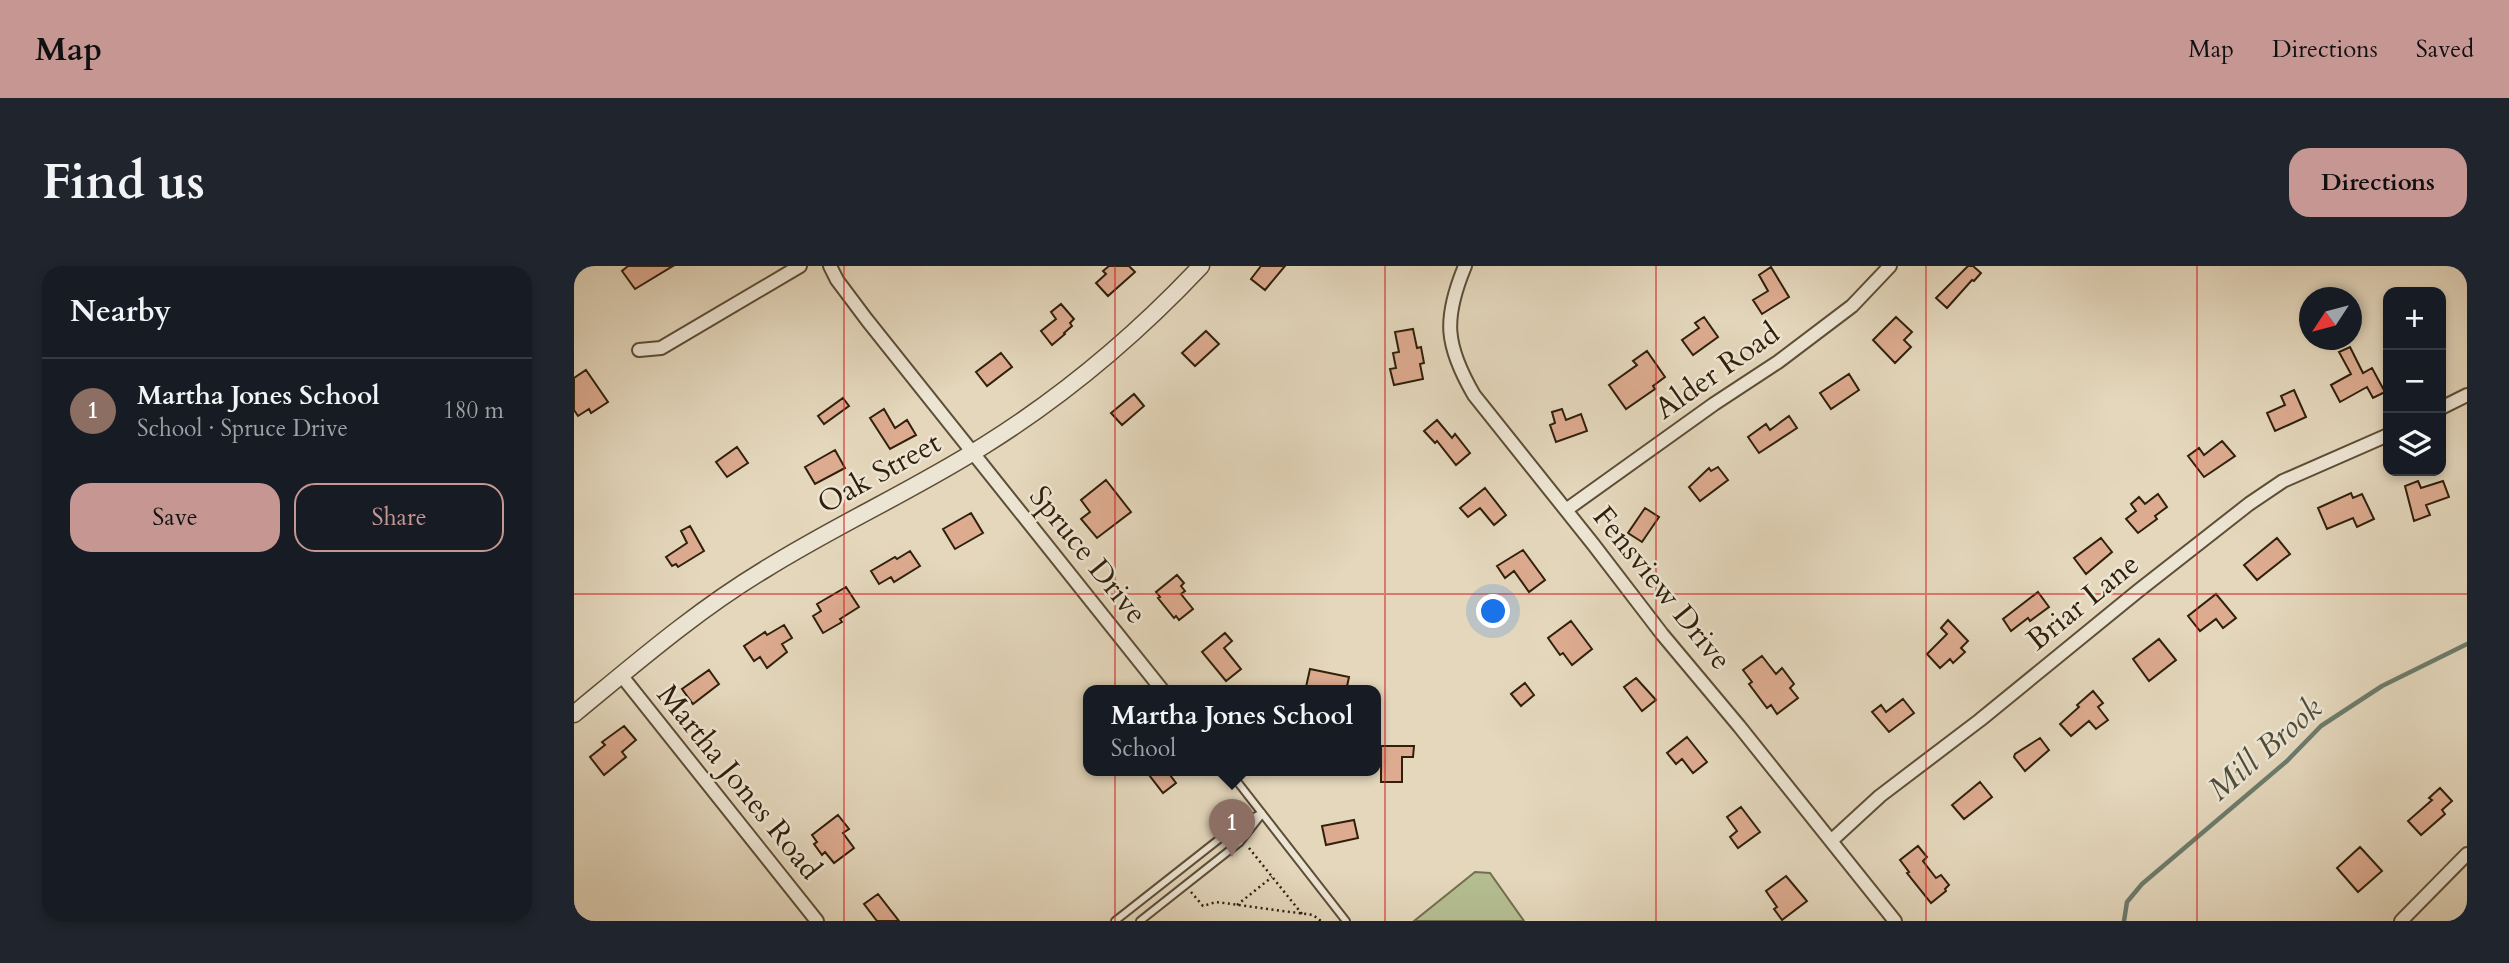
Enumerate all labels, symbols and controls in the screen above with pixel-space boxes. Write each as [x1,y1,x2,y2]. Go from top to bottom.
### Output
text: Map [35,27,102,72]
text: Map [2188,33,2234,66]
text: Directions [2272,33,2378,66]
text: Saved [2416,33,2474,66]
button: Directions [2289,148,2467,217]
text: Find us [42,149,205,216]
north arrow [2299,287,2362,350]
map controls [2383,287,2446,476]
button: + [2383,287,2446,350]
text: Nearby [70,291,171,332]
street label: Alder Road [1646,313,1788,429]
button: − [2383,350,2446,413]
text: Martha Jones School [137,378,380,413]
text: 1 [87,395,99,426]
text: 180 m [443,395,504,426]
text: School · Spruce Drive [137,413,348,444]
button: layers [2383,413,2446,476]
street label: Oak Street [810,422,949,524]
street label: Spruce Drive [1020,477,1156,633]
button: Save [70,483,280,552]
button: Share [294,483,504,552]
street label: Fensview Drive [1583,497,1741,679]
street label: Briar Lane [2018,544,2148,660]
your location [1476,594,1510,628]
street label: Martha Jones Road [647,676,831,888]
popup [1083,685,1381,776]
water label: Mill Brook [2198,687,2332,811]
text: Martha Jones School [1111,698,1353,733]
text: School [1111,733,1176,764]
pin: 1 [1209,799,1255,857]

